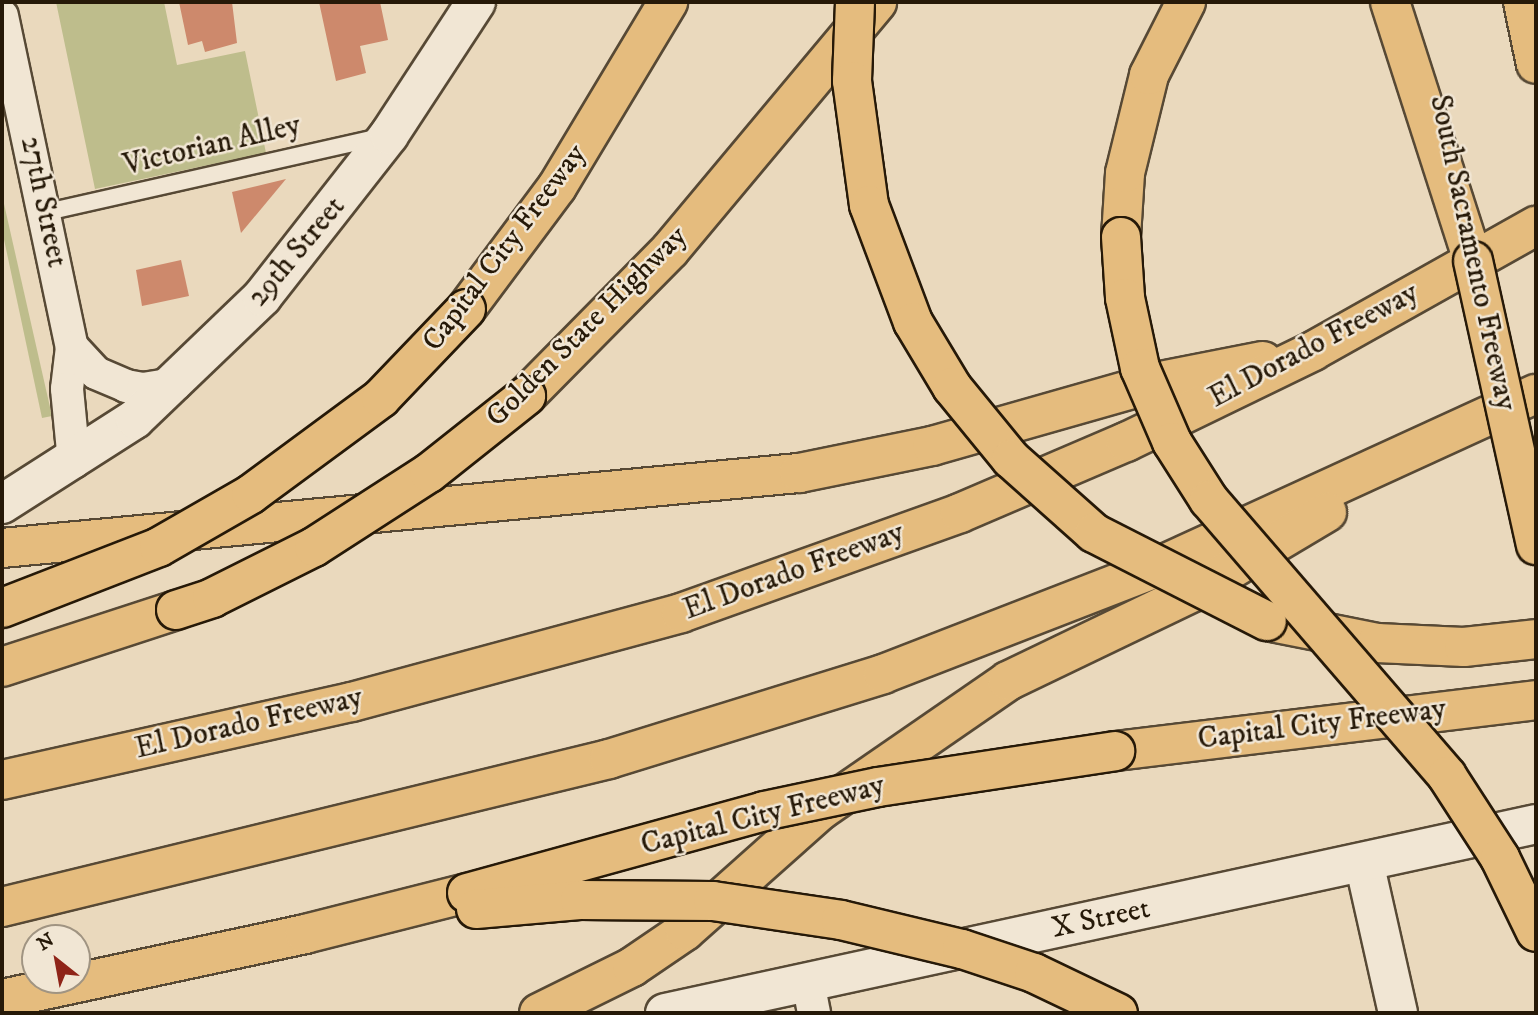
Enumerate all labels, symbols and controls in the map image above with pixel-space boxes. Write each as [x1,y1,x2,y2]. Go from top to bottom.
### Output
street label: South Sacramento Freeway [1421,92,1523,414]
street label: Victorian Alley [120,108,304,184]
street label: 27th Street [12,133,74,271]
street label: Capital City Freeway [415,137,595,359]
street label: 29th Street [241,190,353,314]
street label: Golden State Highway [479,219,695,435]
street label: El Dorado Freeway [1203,276,1425,416]
street label: El Dorado Freeway [679,515,909,629]
street label: El Dorado Freeway [132,680,366,768]
street label: Capital City Freeway [1196,692,1448,758]
street label: Capital City Freeway [637,768,889,864]
street label: X Street [1049,891,1153,947]
north arrow [21,924,91,994]
text: N [33,928,59,956]

